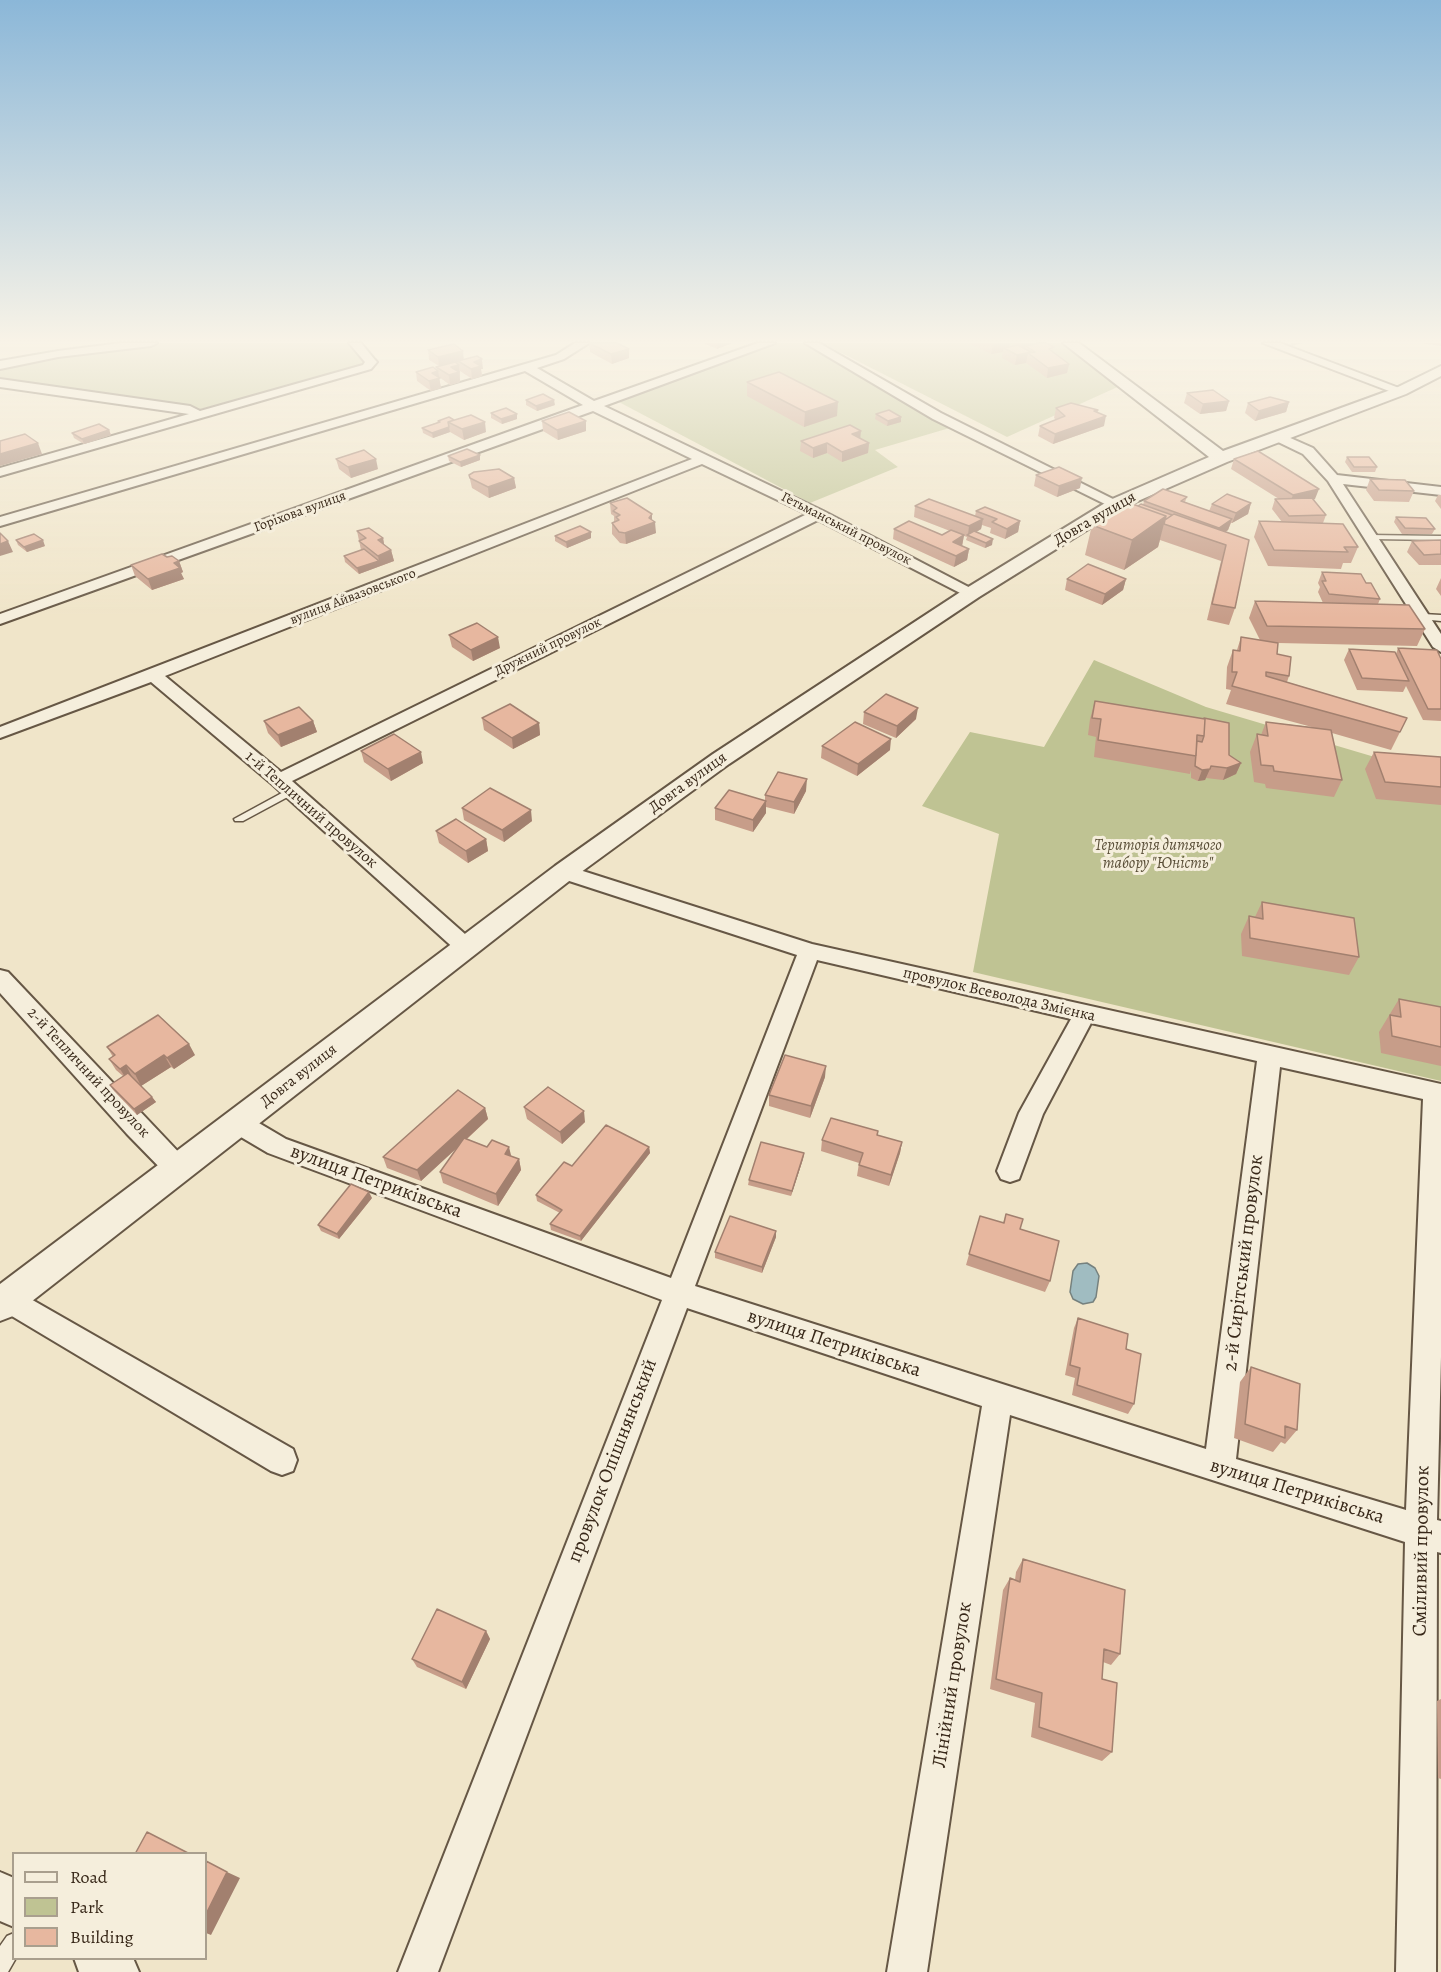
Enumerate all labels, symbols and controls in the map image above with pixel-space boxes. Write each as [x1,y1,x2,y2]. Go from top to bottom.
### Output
street label: Горіхова вулиця [252,488,348,536]
street label: Довга вулиця [1050,488,1140,550]
street label: Гетьманський провулок [778,489,914,569]
street label: вулиця Айвазовського [288,565,418,629]
street label: Дружний провулок [492,614,604,680]
street label: 1-й Тепличний провулок [241,747,381,873]
street label: Довга вулиця [645,748,731,818]
park label: Територія дитячого табору "Юність" [1094,836,1222,874]
street label: провулок Всеволода Змієнка [901,963,1097,1027]
street label: 2-й Тепличний провулок [23,1004,153,1142]
street label: Довга вулиця [257,1040,341,1112]
street label: вулиця Петриківська [287,1140,465,1224]
street label: 2-й Сирітський провулок [1219,1153,1269,1373]
street label: вулиця Петриківська [744,1305,924,1383]
street label: провулок Опішнянський [563,1356,663,1566]
street label: вулиця Петриківська [1207,1454,1387,1530]
street label: Сміливий провулок [1409,1465,1435,1637]
street label: Лінійний провулок [928,1600,978,1770]
legend [12,1852,207,1960]
text: Road [70,1865,107,1889]
text: Park [70,1895,104,1919]
text: Building [70,1925,134,1949]

